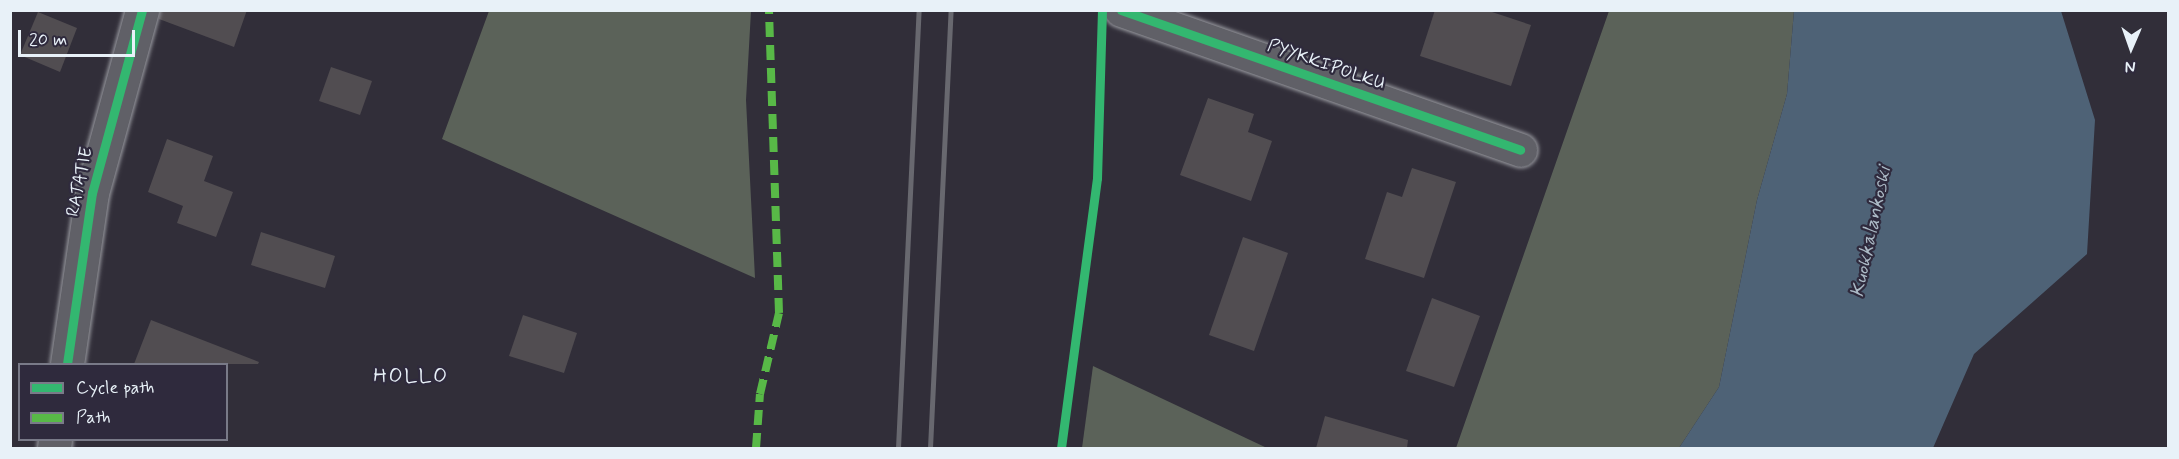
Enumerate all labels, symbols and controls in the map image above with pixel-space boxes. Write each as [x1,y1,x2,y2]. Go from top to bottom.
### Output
scale bar [21,18,138,56]
north arrow [2101,18,2161,78]
text: 20 m [29,28,67,52]
street label: PYYKKIPOLKU [1264,35,1388,95]
text: N [2125,56,2136,77]
street label: RATATIE [62,145,98,219]
water label: Kuokkalankoski [1845,164,1897,300]
legend [18,363,228,441]
district label: HOLLO [375,363,447,389]
text: Cycle path [76,376,154,400]
text: Path [76,406,111,430]

